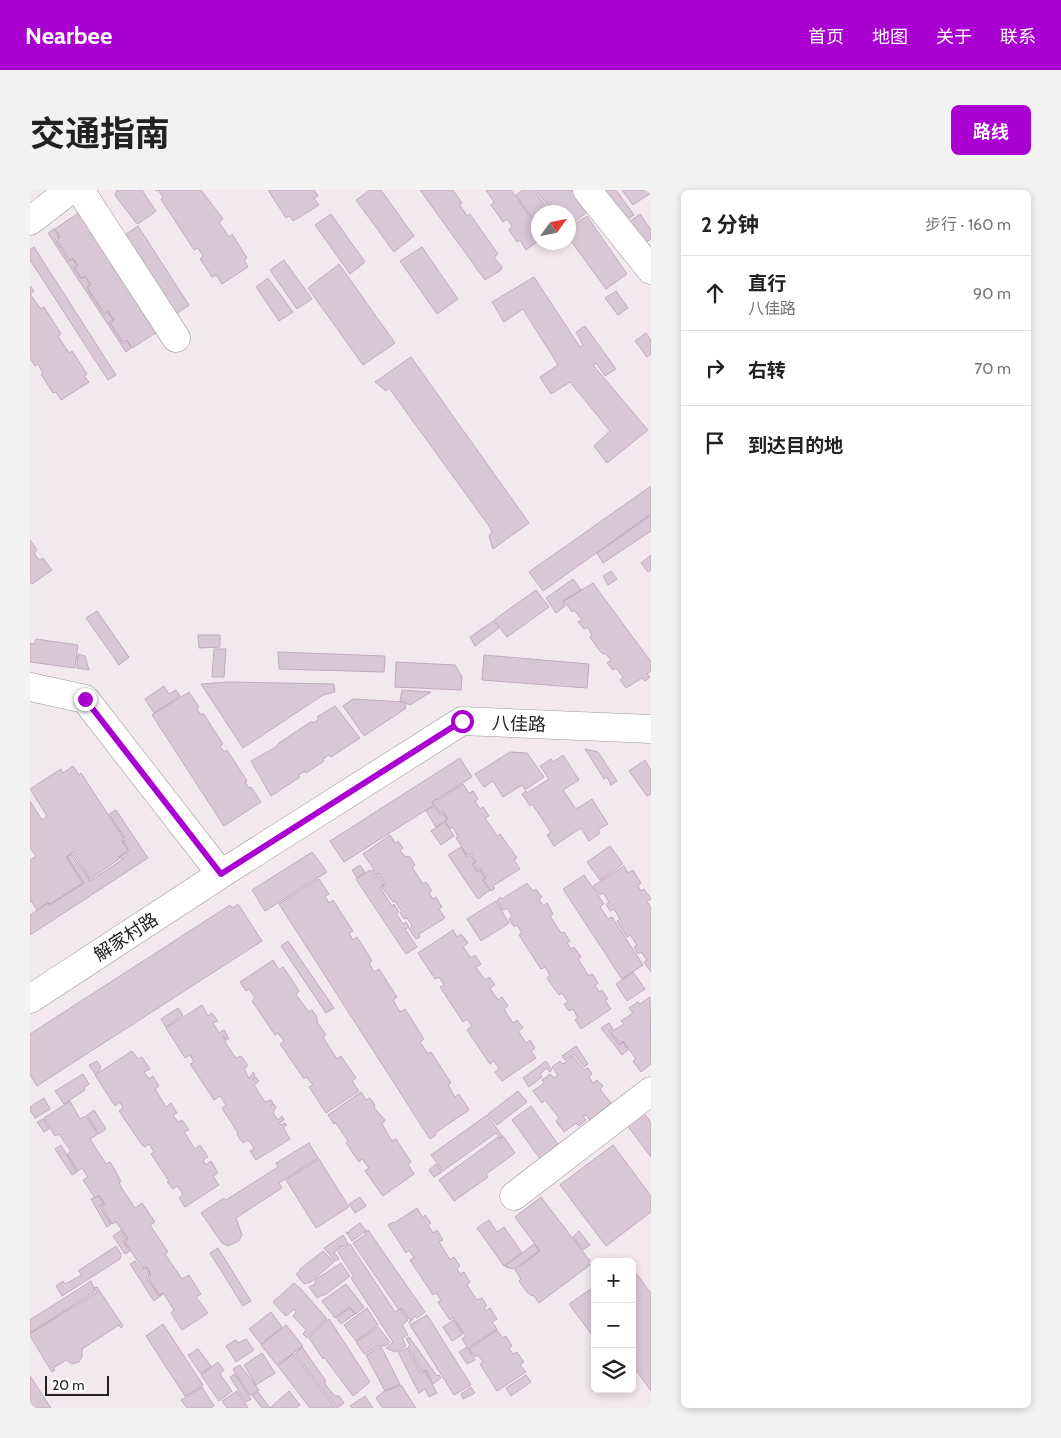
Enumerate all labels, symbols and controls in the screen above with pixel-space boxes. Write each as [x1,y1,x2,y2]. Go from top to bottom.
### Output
text: Nearbee [25,21,112,50]
text: 首页 [808,26,844,48]
text: 地图 [872,26,908,48]
text: 关于 [936,26,972,48]
text: 联系 [1000,26,1036,48]
button: 路线 [951,105,1031,155]
text: 交通指南 [30,112,170,155]
north arrow [531,205,576,250]
text: 2 分钟 [701,212,759,237]
text: 步行 · 160 m [925,215,1011,234]
text: 直行 [748,272,786,295]
icon: ahead [701,279,729,307]
text: 90 m [973,284,1011,303]
text: 八佳路 [748,299,796,318]
icon: right [701,354,729,382]
text: 右转 [748,359,786,382]
text: 70 m [974,359,1011,378]
icon: arrive [701,429,729,457]
text: 到达目的地 [748,434,843,457]
route end [74,688,97,711]
route start [451,710,474,733]
street label: 八佳路 [492,712,546,736]
street label: 解家村路 [90,908,162,966]
map controls [591,1258,636,1393]
button: + [591,1258,636,1303]
button: − [591,1303,636,1348]
button: layers [591,1348,636,1393]
scale bar [45,1373,109,1396]
text: 20 m [52,1376,85,1394]

